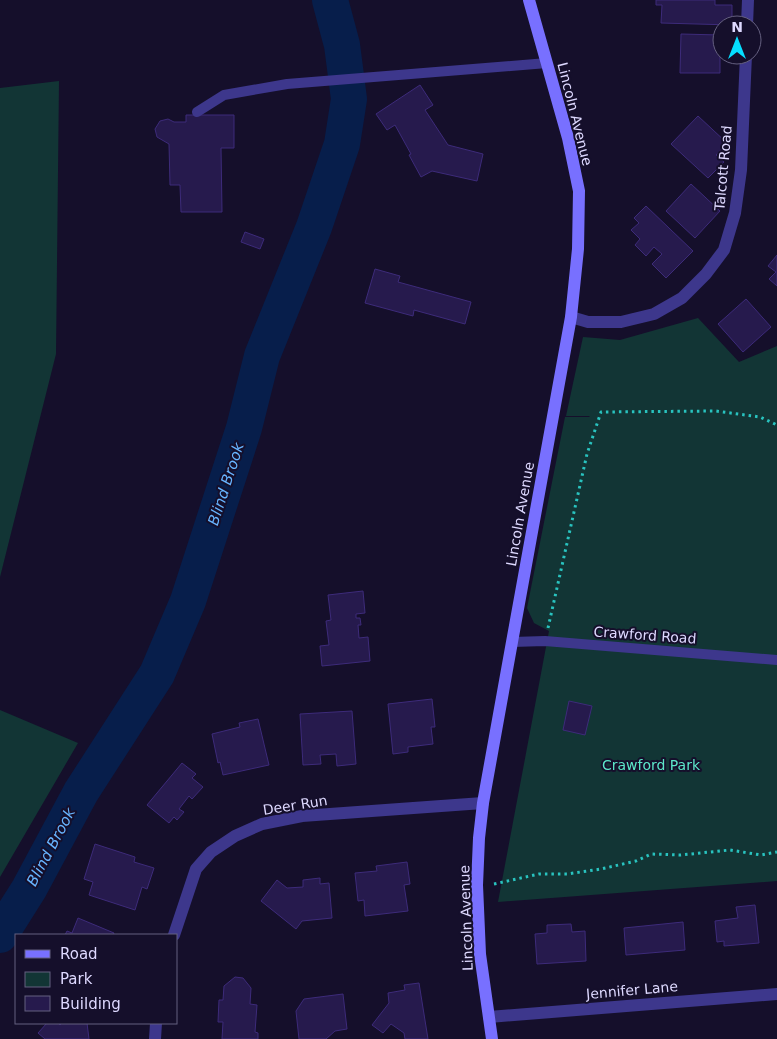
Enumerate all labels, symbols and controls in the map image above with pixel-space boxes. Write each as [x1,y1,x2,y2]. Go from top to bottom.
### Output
north arrow [712,15,762,65]
text: N [731,19,743,35]
street label: Lincoln Avenue [554,61,596,167]
street label: Talcott Road [711,125,735,212]
water label: Blind Brook [204,439,248,528]
street label: Lincoln Avenue [503,460,537,568]
street label: Crawford Road [593,623,697,647]
park label: Crawford Park [602,757,701,773]
street label: Deer Run [262,792,328,818]
water label: Blind Brook [23,804,80,889]
street label: Lincoln Avenue [456,865,476,971]
legend [15,934,178,1024]
text: Road [60,945,98,963]
text: Park [60,970,93,988]
street label: Jennifer Lane [584,978,679,1002]
text: Building [60,995,121,1013]

